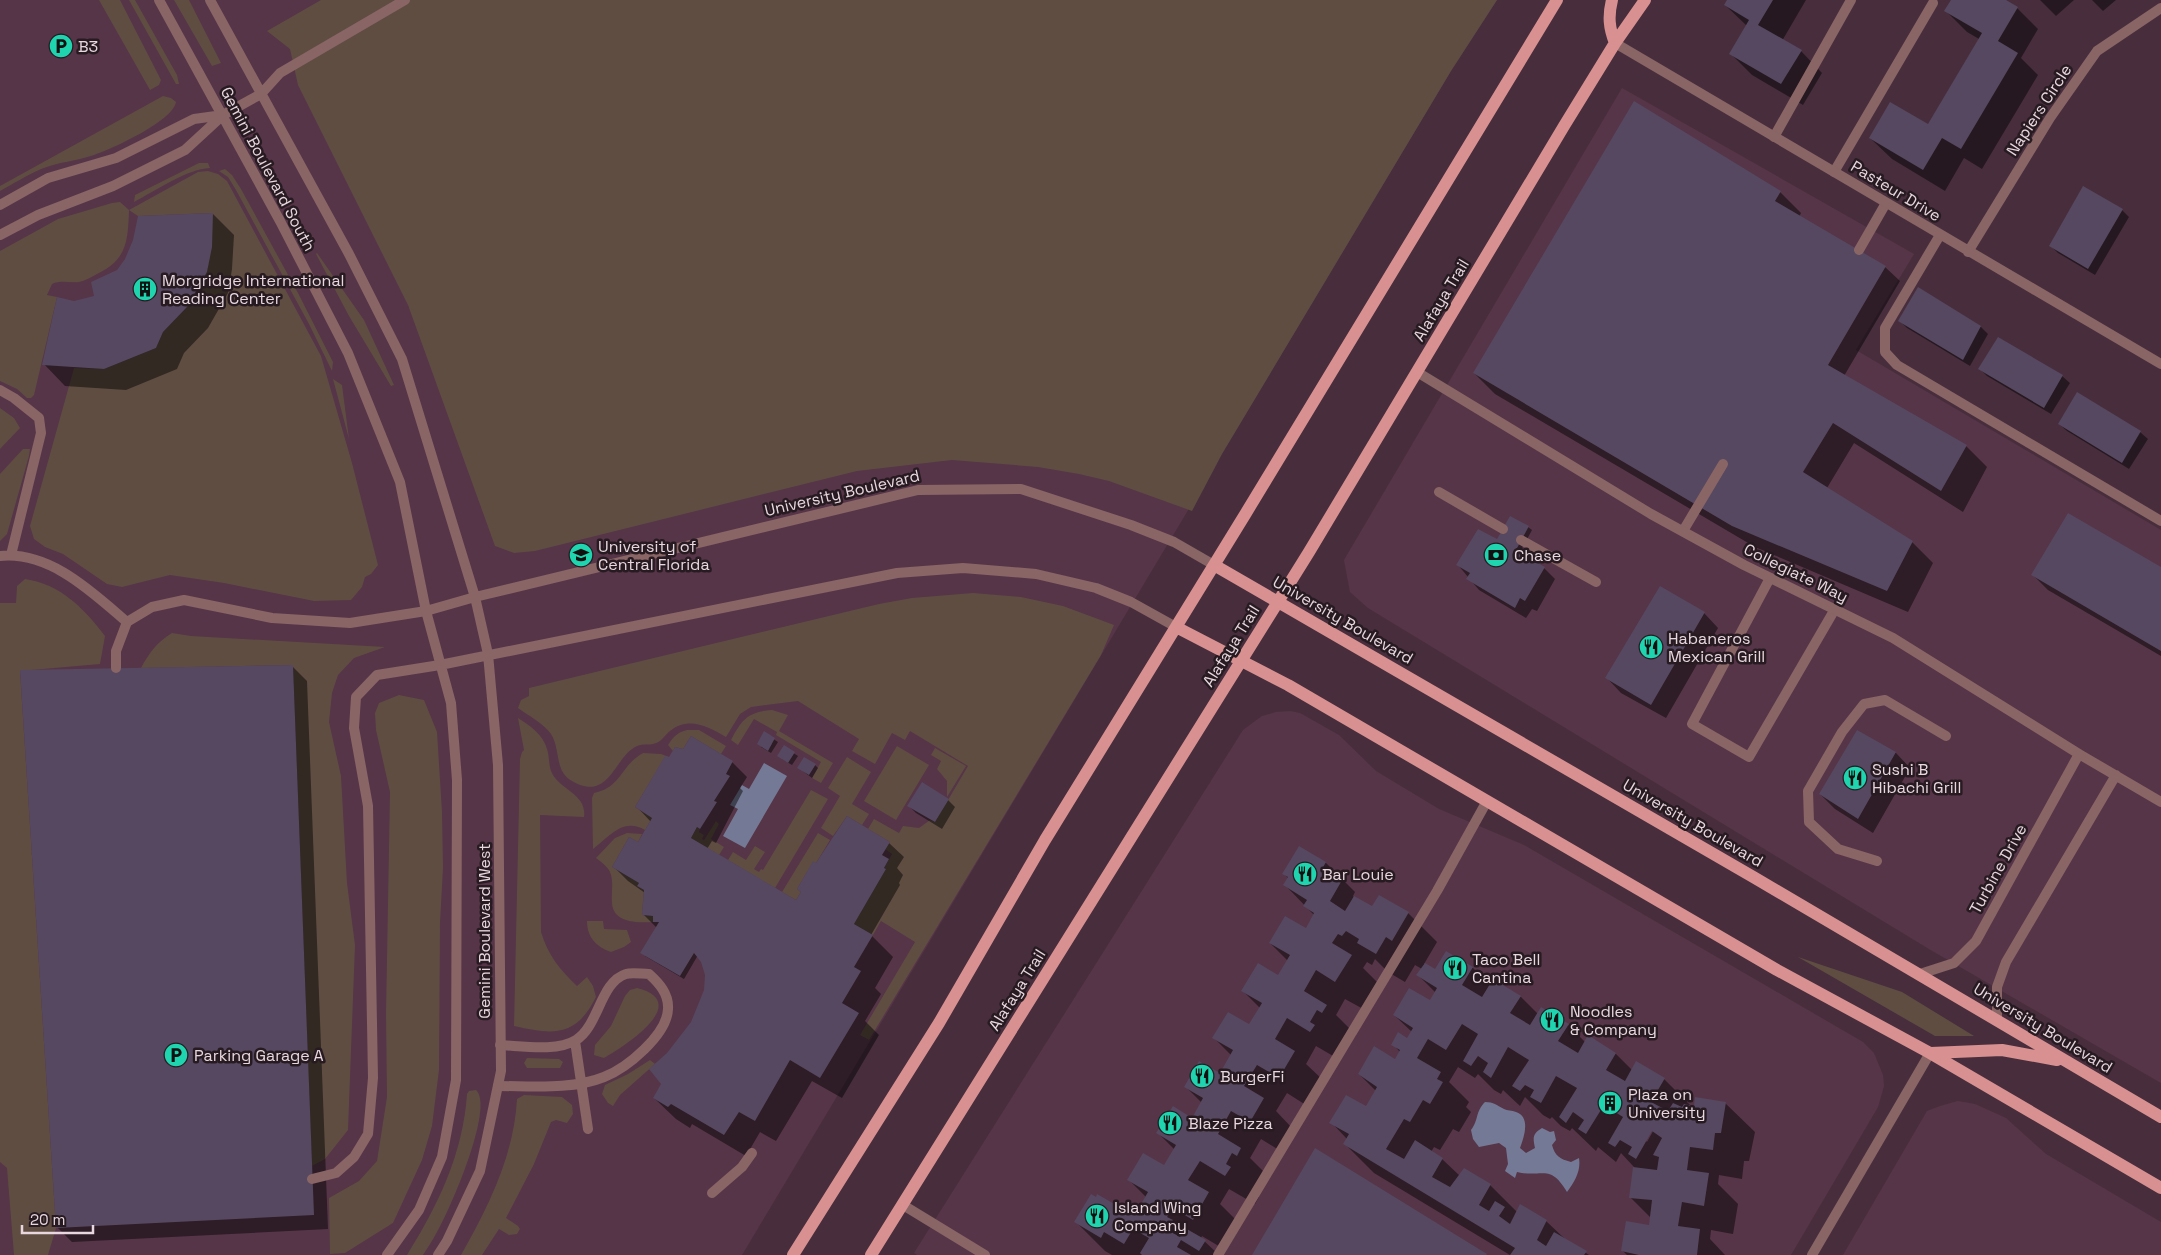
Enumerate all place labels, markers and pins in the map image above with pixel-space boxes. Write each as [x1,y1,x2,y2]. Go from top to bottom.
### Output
parking icon: B3 [48,33,74,59]
place label: B3 [78,36,98,57]
place label: Morgridge International Reading Center [162,270,345,309]
building icon: Morgridge International Reading Center [132,276,158,302]
place label: University of Central Florida [598,536,710,575]
school or university icon: University of Central Florida [568,542,594,568]
bank icon: Chase [1483,542,1509,568]
place label: Chase [1514,545,1561,566]
place label: Habaneros Mexican Grill [1668,628,1765,667]
restaurant icon: Habaneros Mexican Grill [1638,634,1664,660]
place label: Sushi B Hibachi Grill [1872,759,1961,798]
restaurant icon: Sushi B Hibachi Grill [1842,765,1868,791]
restaurant icon: Bar Louie [1292,861,1318,887]
place label: Bar Louie [1322,864,1394,885]
place label: Taco Bell Cantina [1472,949,1540,988]
restaurant icon: Taco Bell Cantina [1442,955,1468,981]
place label: Noodles & Company [1570,1001,1657,1040]
restaurant icon: Noodles & Company [1539,1007,1565,1033]
parking icon: Parking Garage A [163,1042,189,1068]
place label: Parking Garage A [194,1045,324,1066]
restaurant icon: BurgerFi [1189,1063,1215,1089]
place label: BurgerFi [1220,1066,1284,1087]
place label: Plaza on University [1628,1084,1706,1123]
building icon: Plaza on University [1597,1090,1623,1116]
restaurant icon: Blaze Pizza [1157,1110,1183,1136]
place label: Blaze Pizza [1188,1113,1273,1134]
place label: Island Wing Company [1114,1197,1202,1236]
restaurant icon: Island Wing Company [1084,1203,1110,1229]

